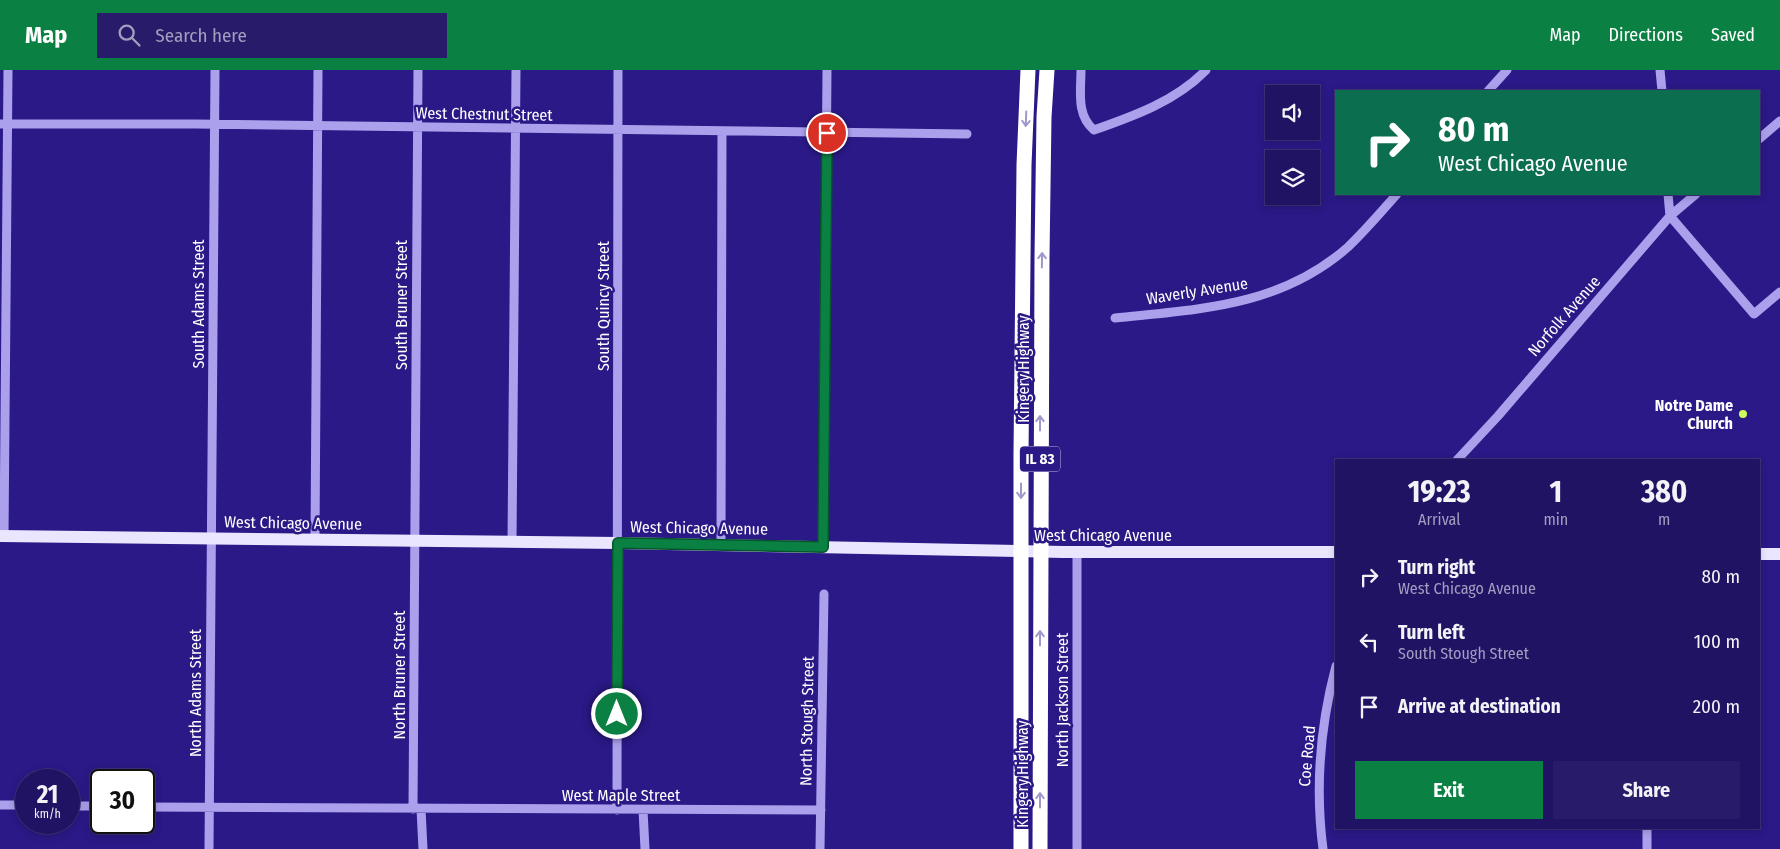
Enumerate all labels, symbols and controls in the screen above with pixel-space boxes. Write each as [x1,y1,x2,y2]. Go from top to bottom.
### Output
search box [97,13,447,58]
text: Map [25,21,67,49]
icon: search [115,21,143,49]
text: Search here [155,24,247,47]
text: Map [1549,24,1581,46]
text: Directions [1609,24,1683,46]
text: Saved [1711,24,1755,46]
map controls [1265,85,1320,205]
button: sound [1265,85,1320,140]
street label: West Chestnut Street [415,103,553,125]
text: 80 m [1438,108,1510,150]
one-way arrow [1021,110,1031,126]
icon: right [1355,110,1420,175]
pin [806,112,848,154]
icon: arrive [813,119,841,147]
button: layers [1265,150,1320,205]
text: West Chicago Avenue [1438,150,1628,177]
street label: South Adams Street [189,239,208,369]
street label: South Bruner Street [392,239,411,370]
street label: South Quincy Street [594,240,613,371]
one-way arrow [1037,253,1047,269]
street label: Norfolk Avenue [1524,272,1604,360]
street label: Waverly Avenue [1145,274,1249,308]
street label: Kingery Highway [1014,315,1033,423]
place label: Notre Dame Church [1655,396,1733,433]
marker: Notre Dame Church [1737,408,1749,420]
one-way arrow [1035,415,1045,432]
road number: IL 83 [1020,446,1060,472]
text: 19:23 [1408,474,1471,510]
text: 1 [1550,474,1562,510]
text: 380 [1641,474,1687,510]
one-way arrow [1016,482,1026,499]
text: Arrival [1418,510,1460,529]
text: min [1543,510,1568,529]
text: m [1658,510,1670,529]
street label: West Chicago Avenue [224,512,362,534]
street label: West Chicago Avenue [630,517,768,539]
street label: West Chicago Avenue [1034,526,1172,545]
text: Turn right [1398,556,1475,579]
icon: right [1355,563,1383,591]
text: 80 m [1702,565,1740,588]
text: West Chicago Avenue [1398,579,1536,598]
street label: North Bruner Street [390,610,409,739]
text: Turn left [1398,621,1465,644]
street label: North Adams Street [186,628,205,757]
icon: left [1355,628,1383,656]
one-way arrow [1035,630,1045,646]
text: 100 m [1694,630,1740,653]
street label: North Jackson Street [1053,632,1072,767]
text: South Stough Street [1398,644,1529,663]
street label: North Stough Street [796,655,818,786]
position arrow [590,687,642,739]
icon: arrive [1355,693,1383,721]
text: Arrive at destination [1398,695,1561,718]
text: 200 m [1693,695,1740,718]
street label: Kingery Highway [1013,720,1032,828]
street label: Coe Road [1295,725,1319,787]
button: Exit [1355,761,1543,819]
button: Share [1553,761,1740,819]
speed limit sign: 30 [90,769,155,834]
text: 21 [37,780,58,810]
street label: West Maple Street [562,786,681,805]
one-way arrow [1035,793,1045,809]
text: km/h [34,807,61,821]

